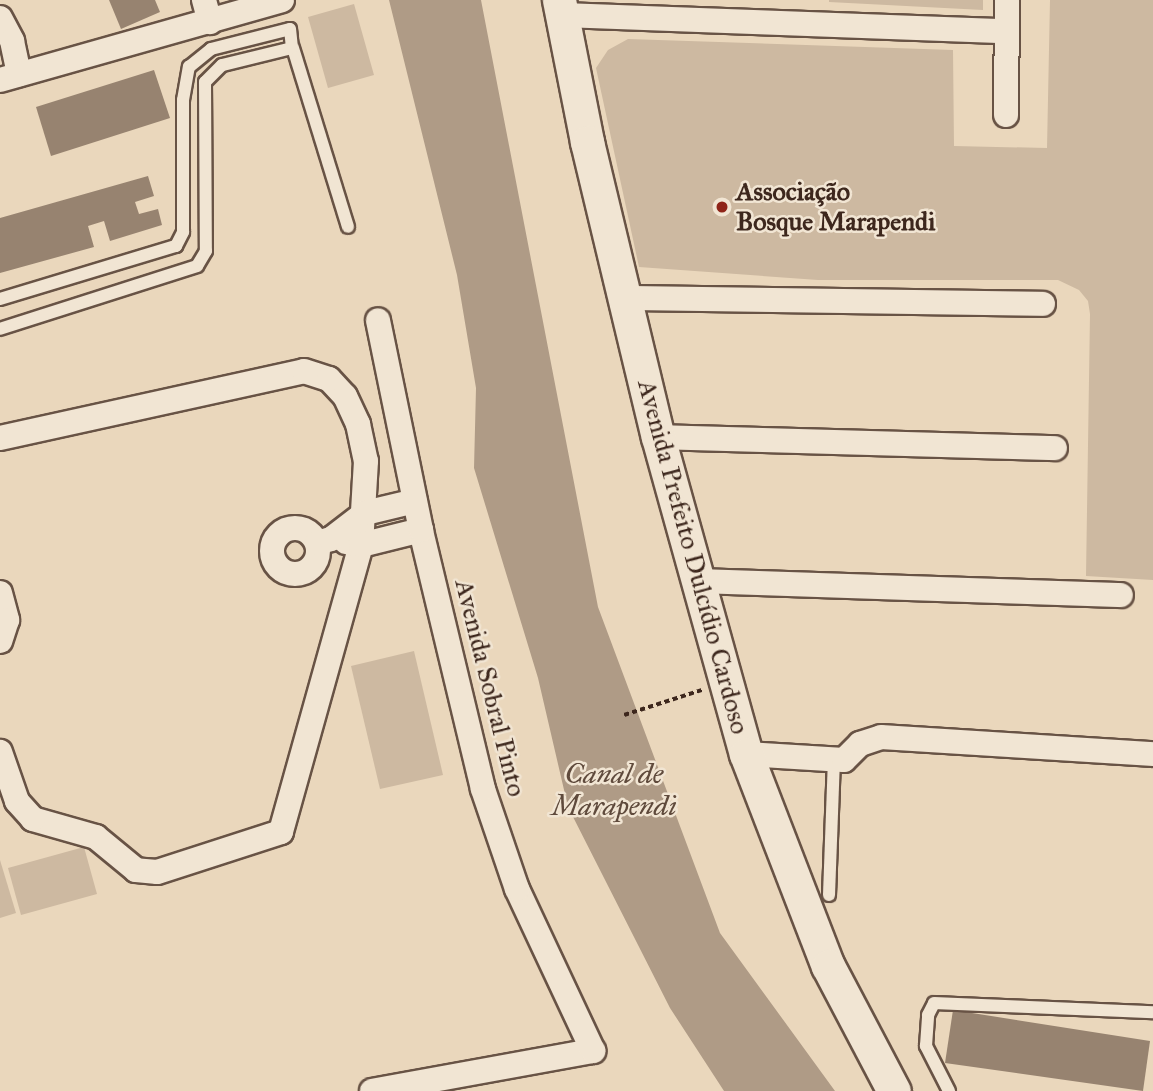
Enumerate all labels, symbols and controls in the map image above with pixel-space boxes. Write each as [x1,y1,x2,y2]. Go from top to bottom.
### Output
place label: Associação Bosque Marapendi [736,176,935,238]
marker: Associação Bosque Marapendi [714,199,730,215]
street label: Avenida Prefeito Dulcídio Cardoso [631,376,755,738]
street label: Avenida Sobral Pinto [448,576,532,800]
water label: Canal de Marapendi [551,757,677,823]

